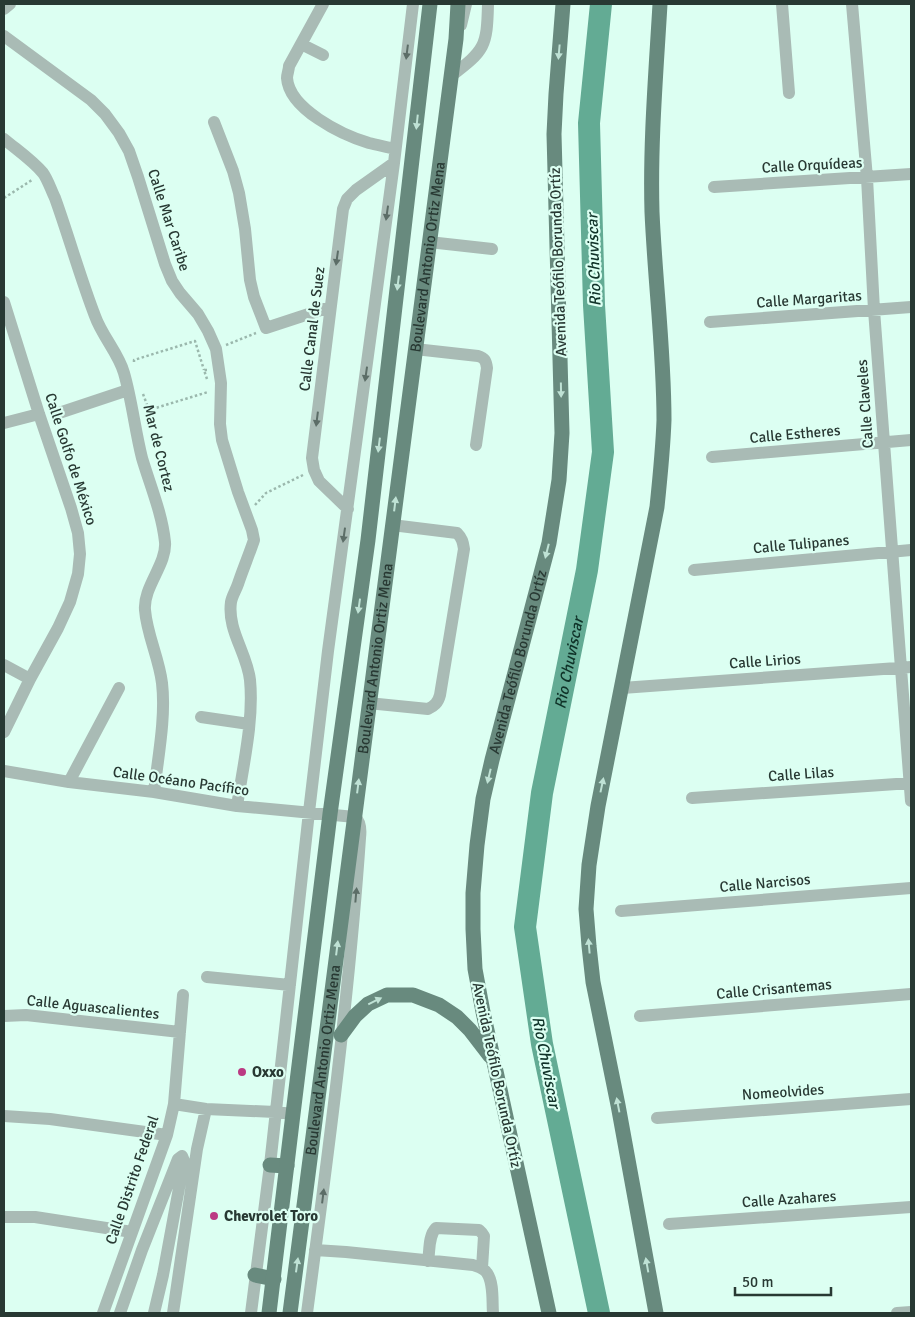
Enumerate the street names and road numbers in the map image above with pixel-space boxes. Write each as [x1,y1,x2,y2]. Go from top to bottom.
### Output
street label: Calle Orquídeas [761,153,863,177]
street label: Boulevard Antonio Ortiz Mena [406,161,449,353]
street label: Calle Mar Caribe [144,167,194,273]
street label: Avenida Teófilo Borunda Ortíz [546,167,570,357]
street label: Calle Canal de Suez [295,265,329,392]
street label: Calle Margaritas [756,286,863,312]
street label: Calle Claveles [853,358,877,449]
street label: Calle Golfo de México [41,391,101,527]
street label: Mar de Cortez [139,403,179,494]
street label: Calle Estheres [749,421,842,447]
street label: Calle Tulipanes [752,531,850,557]
street label: Boulevard Antonio Ortiz Mena [354,562,397,755]
street label: Avenida Teófilo Borunda Ortíz [485,568,551,756]
street label: Calle Lirios [729,649,802,672]
street label: Calle Océano Pacífico [112,763,251,800]
street label: Calle Lilas [767,763,835,785]
street label: Calle Narcisos [719,870,812,896]
street label: Boulevard Antonio Ortiz Mena [302,964,344,1157]
street label: Calle Crisantemas [715,975,833,1003]
street label: Avenida Teófilo Borunda Ortíz [469,981,526,1170]
street label: Calle Aguascalientes [26,991,161,1023]
street label: Nomeolvides [741,1080,825,1104]
street label: Calle Distrito Federal [101,1113,163,1247]
street label: Calle Azahares [741,1187,837,1211]

